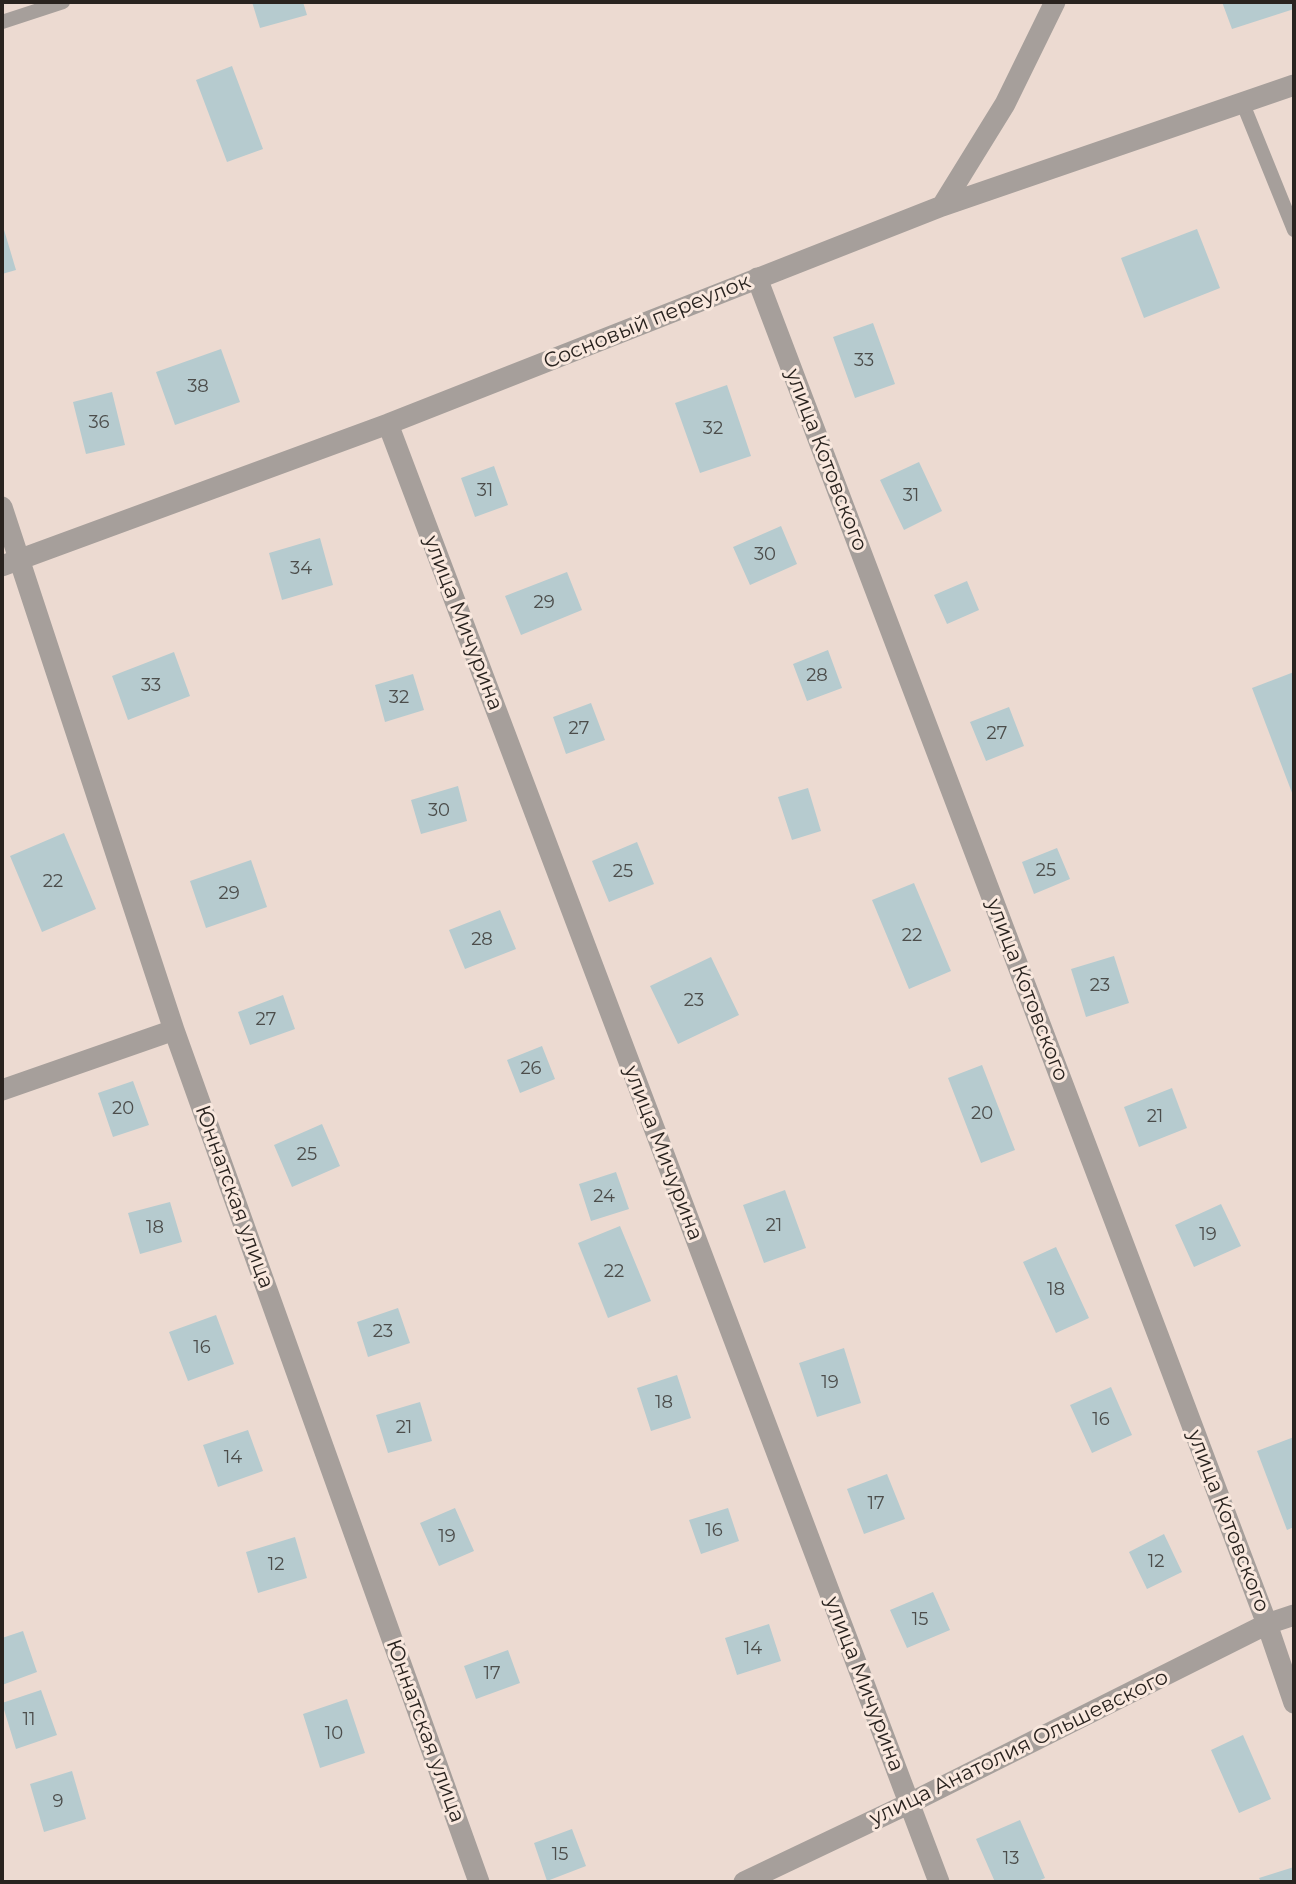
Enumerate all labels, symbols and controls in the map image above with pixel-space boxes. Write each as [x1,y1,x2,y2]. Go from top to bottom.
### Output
street label: Сосновый переулок [540,269,754,375]
house number: 33 [854,350,874,372]
street label: улица Котовского [780,365,872,555]
house number: 38 [187,376,209,398]
house number: 36 [88,412,110,434]
house number: 32 [703,418,723,440]
house number: 31 [477,480,493,502]
house number: 31 [903,485,919,507]
street label: улица Мичурина [418,532,508,714]
house number: 30 [754,544,776,566]
house number: 34 [290,558,312,580]
house number: 29 [533,592,555,614]
house number: 28 [806,665,828,687]
house number: 33 [141,675,161,697]
house number: 32 [389,687,409,709]
house number: 27 [569,718,589,740]
house number: 27 [987,723,1007,745]
house number: 30 [428,800,450,822]
house number: 25 [1036,860,1056,882]
house number: 25 [613,861,633,883]
house number: 22 [43,871,63,893]
house number: 29 [218,883,240,905]
street label: улица Котовского [981,895,1073,1085]
house number: 22 [902,925,922,947]
house number: 28 [471,929,493,951]
house number: 23 [1090,975,1110,997]
house number: 23 [684,990,704,1012]
house number: 27 [256,1009,276,1031]
house number: 26 [520,1058,542,1080]
street label: улица Мичурина [618,1062,708,1244]
house number: 20 [112,1098,134,1120]
street label: Юннатская улица [189,1102,279,1292]
house number: 20 [971,1103,993,1125]
house number: 21 [1147,1106,1163,1128]
house number: 25 [297,1144,317,1166]
house number: 24 [593,1186,615,1208]
house number: 21 [766,1215,782,1237]
house number: 18 [146,1217,164,1239]
house number: 19 [1199,1224,1217,1246]
house number: 22 [604,1261,624,1283]
house number: 18 [1047,1279,1065,1301]
house number: 23 [373,1321,393,1343]
house number: 16 [193,1337,211,1359]
house number: 19 [821,1372,839,1394]
house number: 18 [655,1392,673,1414]
house number: 16 [1092,1409,1110,1431]
house number: 21 [396,1417,412,1439]
street label: улица Котовского [1182,1426,1274,1616]
house number: 14 [224,1447,242,1469]
house number: 17 [867,1493,885,1515]
house number: 16 [705,1520,723,1542]
house number: 19 [438,1526,456,1548]
house number: 12 [1148,1551,1164,1573]
house number: 12 [268,1554,284,1576]
street label: улица Мичурина [819,1593,909,1775]
house number: 15 [912,1609,928,1631]
street label: Юннатская улица [380,1636,470,1826]
house number: 14 [744,1638,762,1660]
house number: 17 [483,1663,501,1685]
street label: улица Анатолия Ольшевского [865,1664,1173,1832]
house number: 11 [23,1709,35,1731]
house number: 10 [325,1723,343,1745]
house number: 9 [53,1791,63,1813]
house number: 15 [552,1844,568,1866]
house number: 13 [1003,1848,1019,1870]

